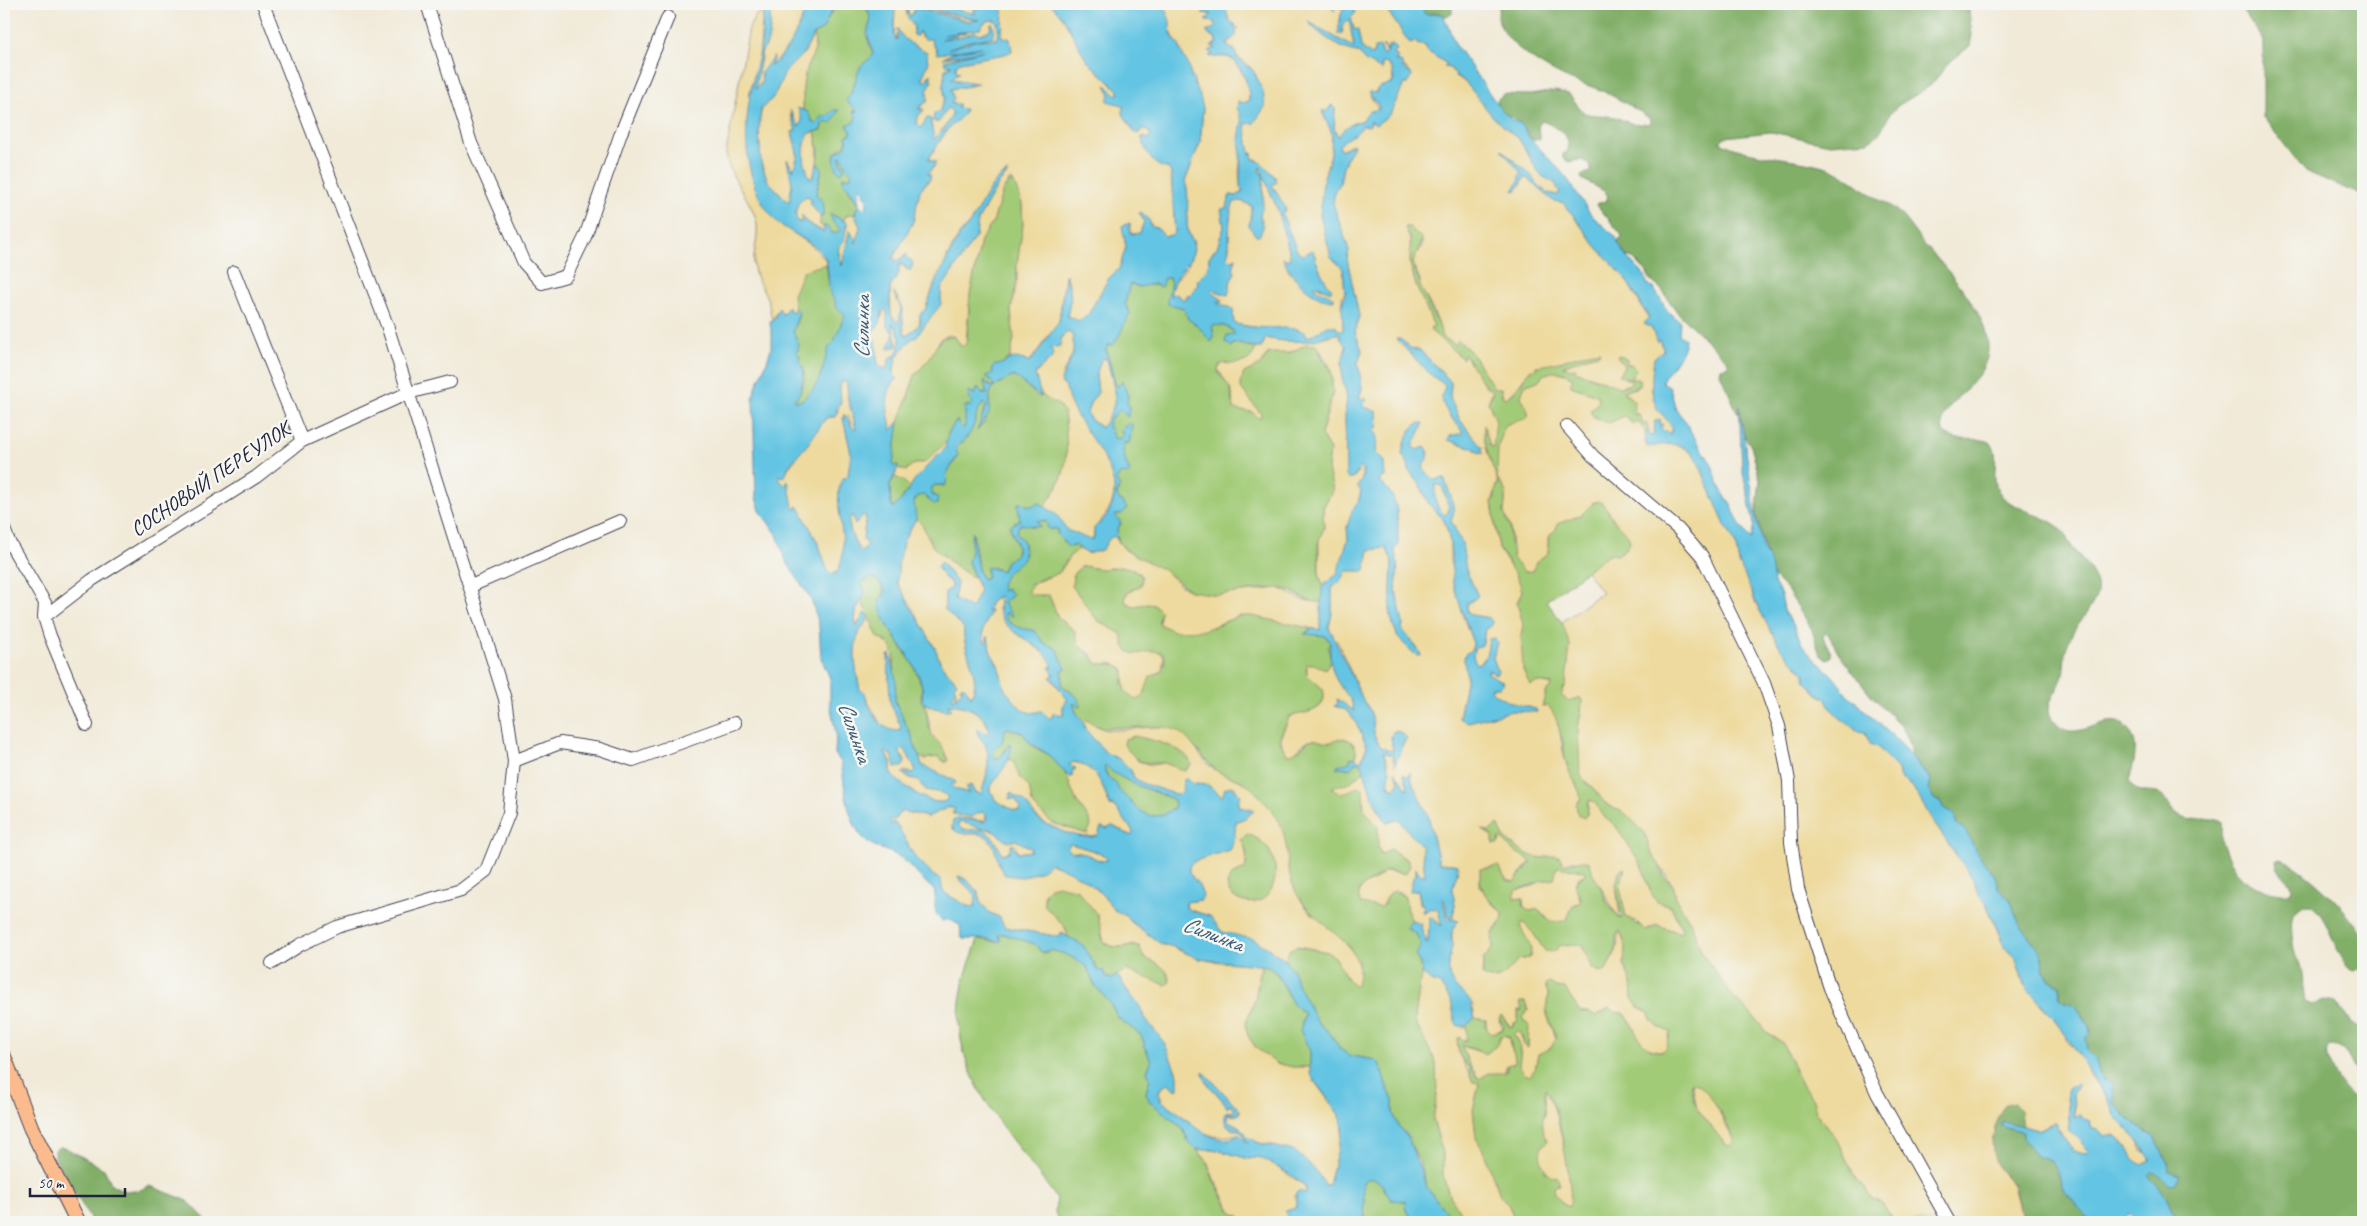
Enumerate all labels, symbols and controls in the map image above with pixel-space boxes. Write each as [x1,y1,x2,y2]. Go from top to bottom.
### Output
water label: Силинка [847,293,877,358]
street label: СОСНОВЫЙ ПЕРЕУЛОК [125,414,298,542]
water label: Силинка [832,698,879,769]
water label: Силинка [1179,910,1250,959]
scale bar [30,1166,125,1198]
text: 50 m [38,1174,65,1193]

